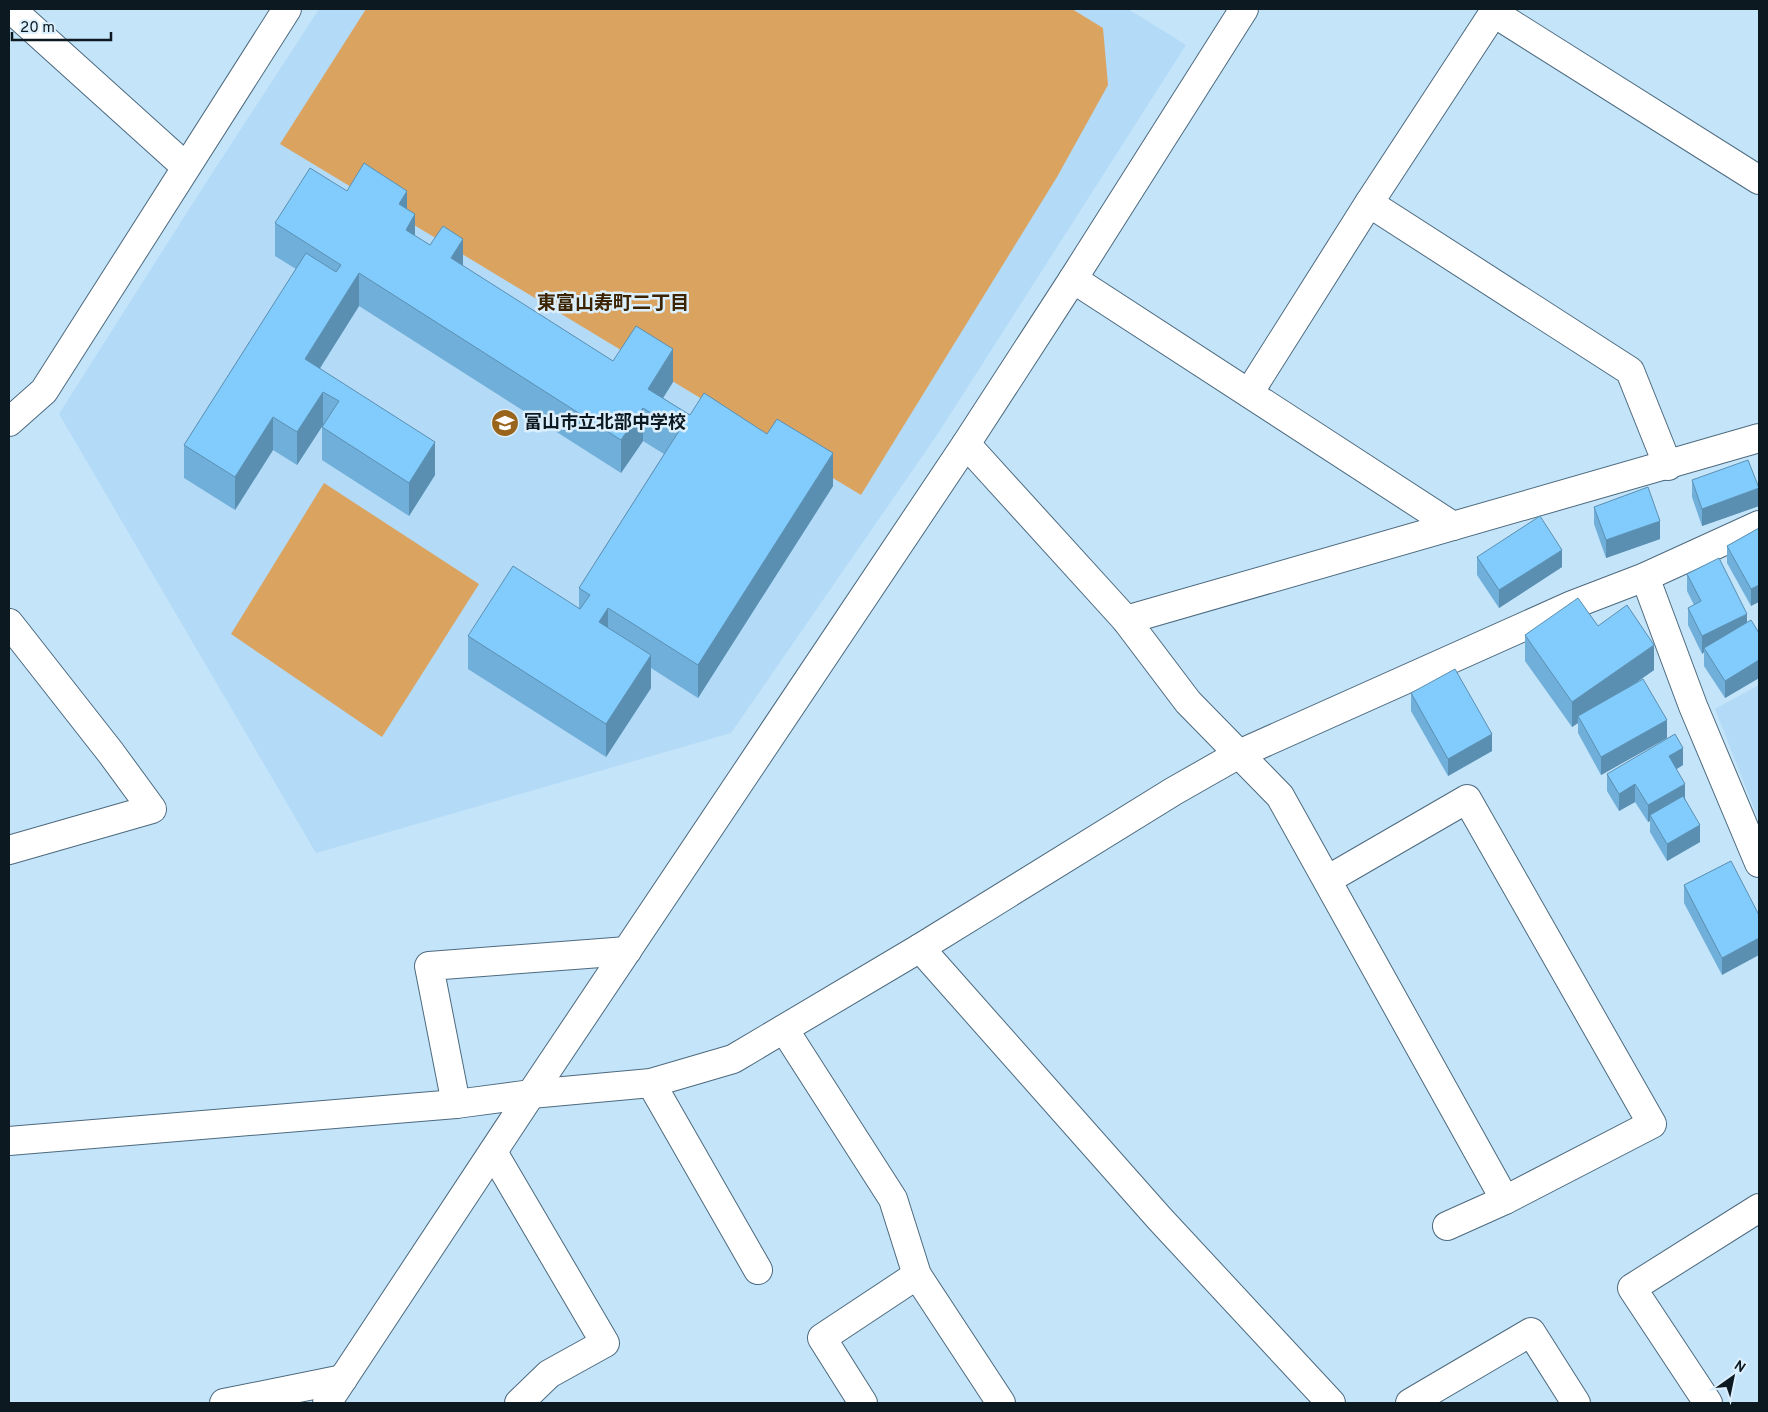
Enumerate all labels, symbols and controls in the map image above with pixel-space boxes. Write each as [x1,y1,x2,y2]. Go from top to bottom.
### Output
scale bar [12,10,111,42]
text: 20 m [20,19,55,38]
district label: 東富山寿町二丁目 [537,292,689,316]
school or university icon: 富山市立北部中学校 [490,408,520,438]
place label: 富山市立北部中学校 [524,412,686,435]
north arrow [1708,1352,1758,1402]
text: N [1730,1357,1748,1377]

